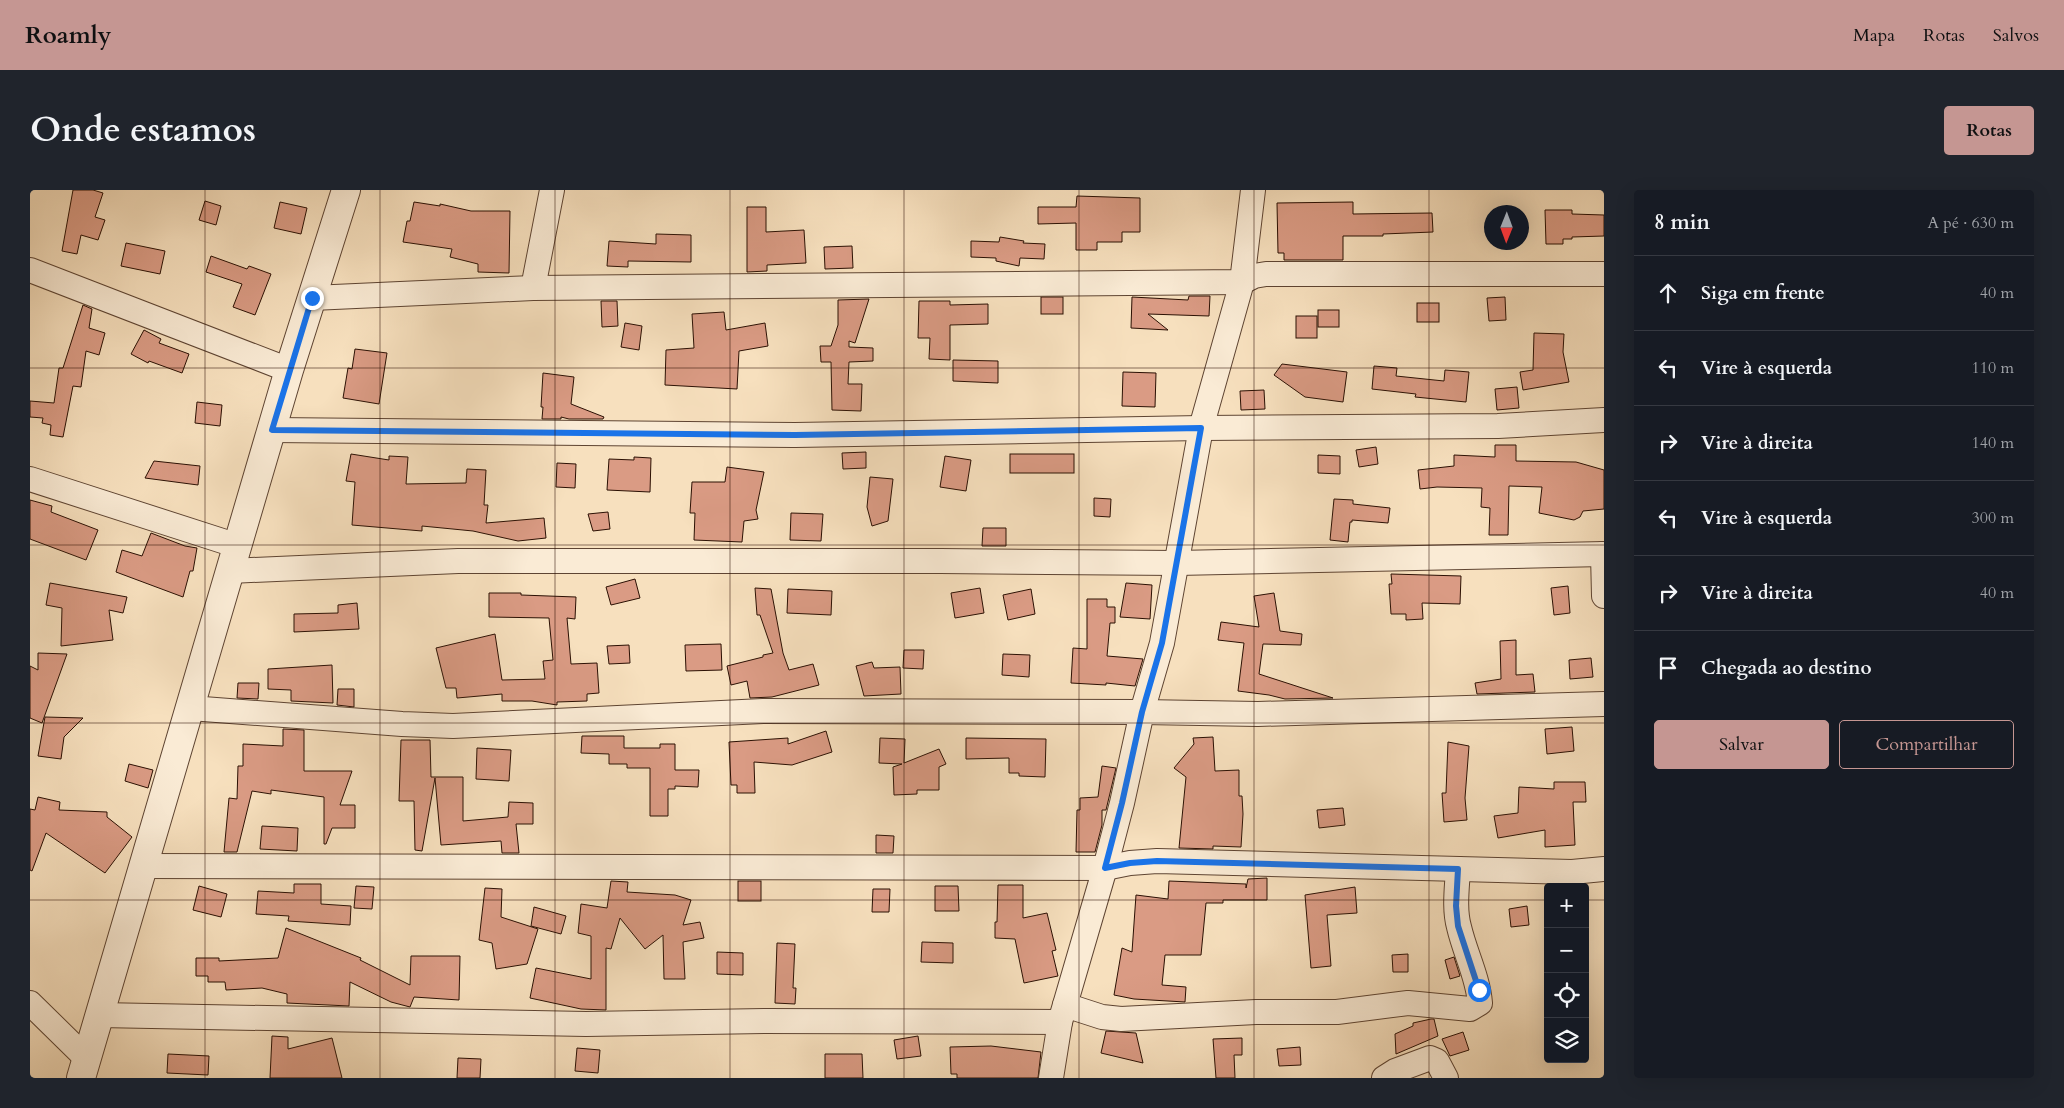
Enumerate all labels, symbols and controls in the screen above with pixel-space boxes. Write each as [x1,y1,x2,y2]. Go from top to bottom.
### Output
text: Roamly [25,19,111,52]
text: Mapa [1853,23,1895,48]
text: Rotas [1923,23,1965,48]
text: Salvos [1993,23,2039,48]
text: Onde estamos [30,106,256,154]
button: Rotas [1944,106,2034,155]
north arrow [1484,205,1529,250]
text: 8 min [1654,208,1710,237]
text: A pé · 630 m [1927,212,2014,234]
icon: ahead [1654,279,1682,307]
text: Siga em frente [1701,280,1825,306]
text: 40 m [1980,282,2014,304]
route end [301,287,324,310]
icon: left [1654,354,1682,382]
text: Vire à esquerda [1701,355,1832,381]
text: 110 m [1972,357,2014,379]
icon: right [1654,429,1682,457]
text: Vire à direita [1701,430,1813,456]
text: 140 m [1972,432,2014,454]
icon: left [1654,504,1682,532]
text: Vire à esquerda [1701,505,1832,531]
text: 300 m [1972,507,2014,529]
icon: right [1654,579,1682,607]
text: Vire à direita [1701,580,1813,606]
text: 40 m [1980,582,2014,604]
icon: arrive [1654,654,1682,682]
text: Chegada ao destino [1701,655,1872,681]
button: Salvar [1654,720,1829,769]
button: Compartilhar [1839,720,2014,769]
map controls [1544,883,1589,1063]
button: + [1544,883,1589,928]
button: − [1544,928,1589,973]
button: locate [1544,973,1589,1018]
route start [1468,979,1491,1002]
button: layers [1544,1018,1589,1063]

